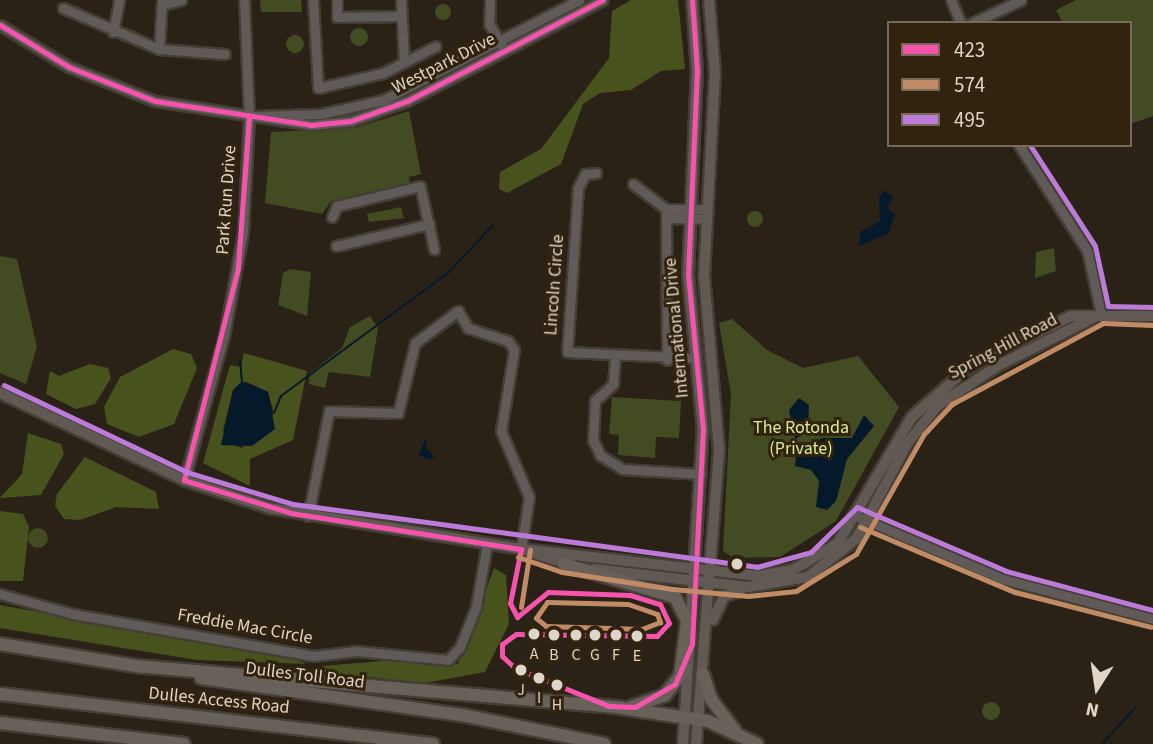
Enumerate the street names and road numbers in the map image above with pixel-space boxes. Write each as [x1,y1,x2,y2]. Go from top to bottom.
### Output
street label: Westpark Drive [389,29,499,99]
street label: Park Run Drive [212,145,242,255]
street label: Lincoln Circle [541,234,569,336]
street label: International Drive [660,257,694,399]
street label: Spring Hill Road [945,309,1061,385]
street label: Freddie Mac Circle [176,604,314,650]
street label: Dulles Toll Road [244,658,366,694]
street label: Dulles Access Road [147,683,291,719]

